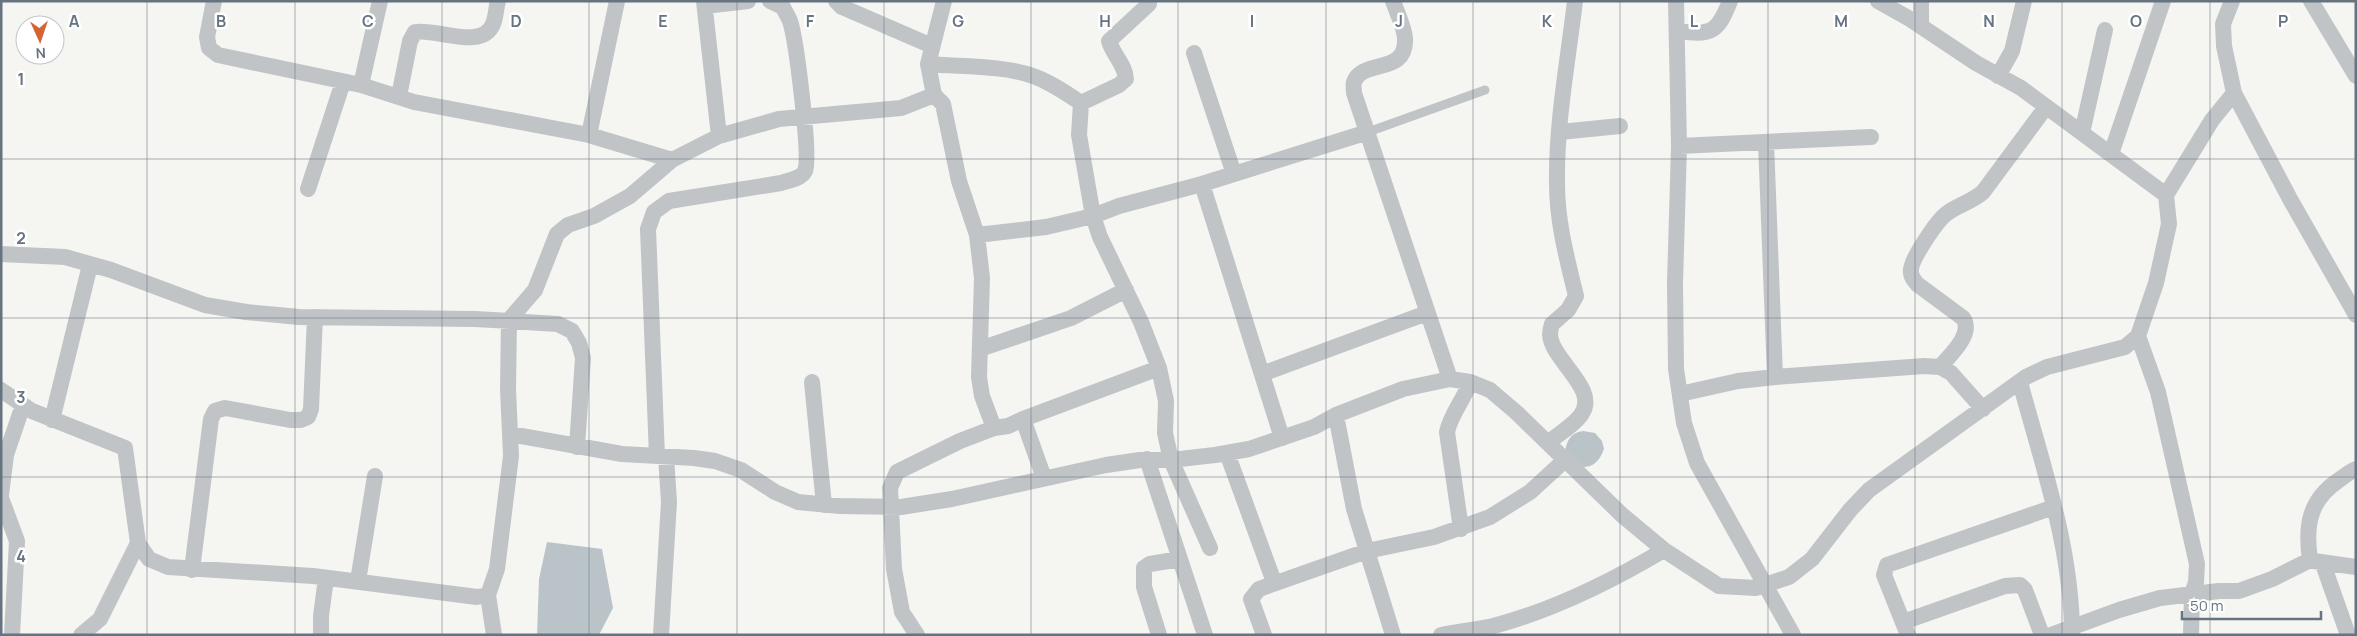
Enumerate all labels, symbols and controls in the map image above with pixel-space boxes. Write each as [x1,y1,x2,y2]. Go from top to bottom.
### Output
text: A [69,10,80,32]
text: B [216,10,226,32]
text: C [362,10,374,32]
text: D [510,10,522,32]
text: E [658,10,668,32]
text: F [806,10,815,32]
text: G [952,10,964,32]
text: H [1099,10,1111,32]
text: I [1250,10,1254,32]
text: J [1395,10,1403,32]
text: K [1542,10,1553,32]
text: L [1690,10,1699,32]
text: M [1834,10,1848,32]
text: N [1983,10,1995,32]
text: O [2130,10,2142,32]
text: P [2278,10,2288,32]
north arrow [15,15,65,65]
text: N [35,44,46,63]
text: 1 [17,68,25,90]
text: 2 [16,227,26,249]
text: 3 [16,386,26,408]
text: 4 [16,545,26,567]
scale bar [2182,588,2321,620]
text: 50 m [2190,595,2224,616]

